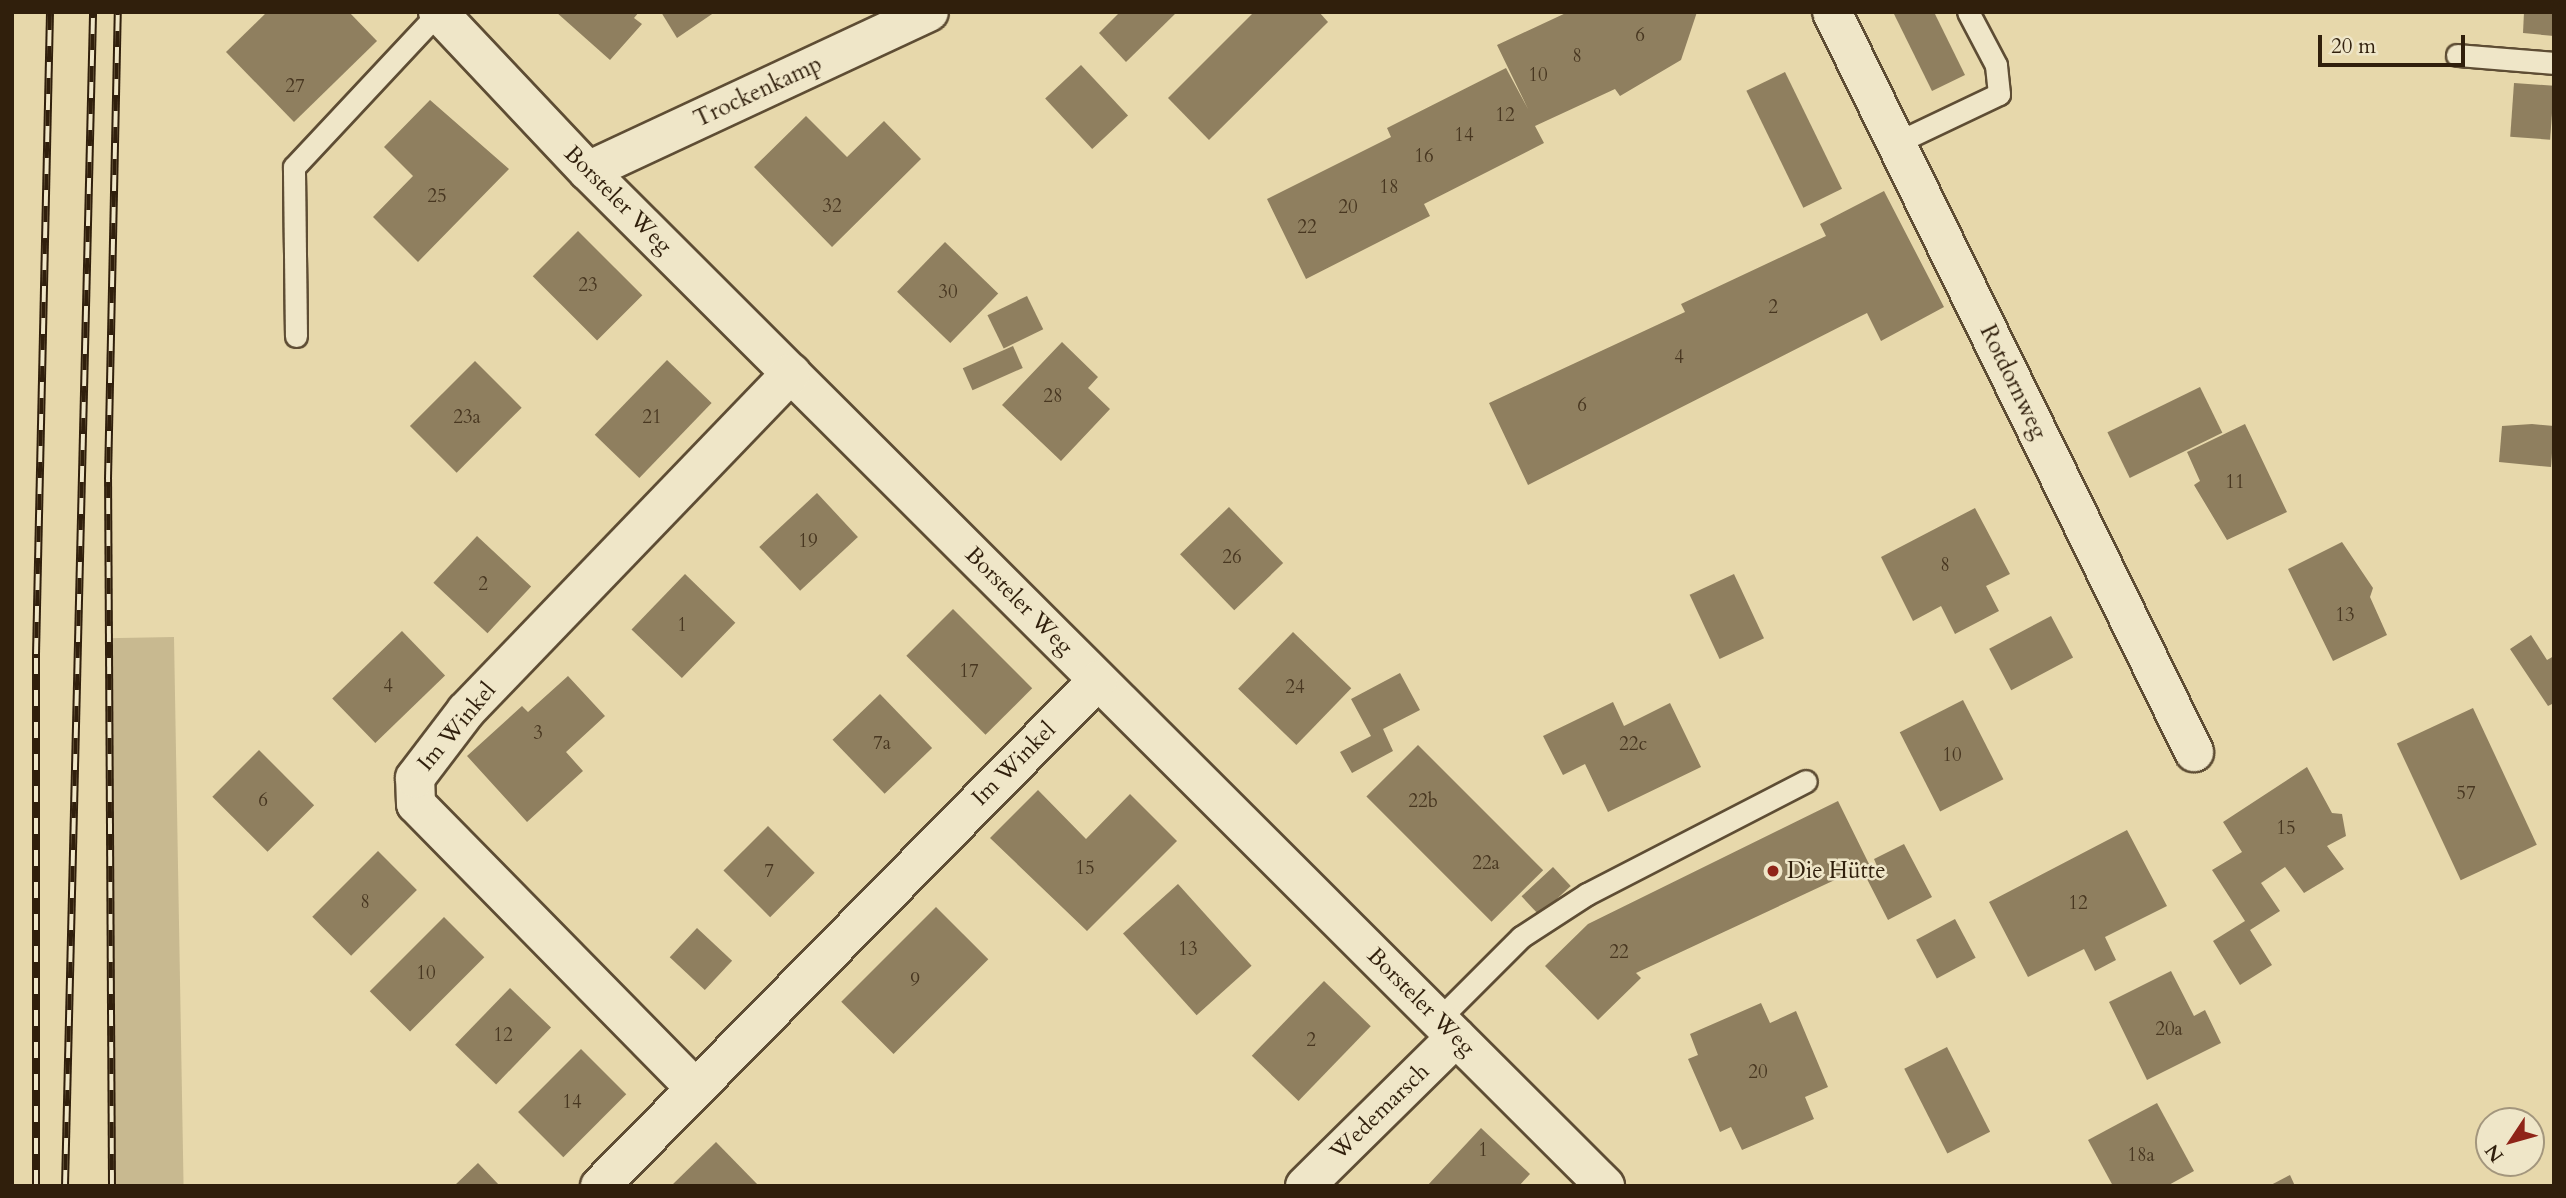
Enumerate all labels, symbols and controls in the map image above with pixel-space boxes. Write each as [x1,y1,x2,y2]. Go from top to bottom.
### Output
scale bar [2321,21,2468,65]
house number: 6 [1635,25,1645,47]
text: 20 m [2331,32,2376,61]
house number: 8 [1572,46,1582,68]
street label: Trockenkamp [690,50,826,134]
house number: 10 [1528,65,1548,87]
house number: 27 [285,76,305,98]
house number: 12 [1495,105,1515,127]
house number: 14 [1454,125,1474,147]
street label: Borsteler Weg [558,140,678,260]
house number: 16 [1414,146,1434,168]
house number: 18 [1379,177,1399,199]
house number: 25 [427,186,447,208]
house number: 32 [822,196,842,218]
house number: 20 [1338,197,1358,219]
house number: 22 [1297,217,1317,239]
house number: 23 [578,275,598,297]
house number: 30 [938,282,958,304]
house number: 2 [1768,297,1778,319]
street label: Rotdornweg [1974,320,2052,444]
house number: 4 [1674,347,1684,369]
house number: 28 [1043,386,1063,408]
house number: 6 [1577,395,1587,417]
house number: 23a [453,407,481,429]
house number: 21 [642,407,662,429]
house number: 11 [2225,472,2245,494]
house number: 19 [798,531,818,553]
street label: Borsteler Weg [959,541,1079,661]
house number: 26 [1222,547,1242,569]
house number: 8 [1940,555,1950,577]
house number: 2 [478,574,488,596]
house number: 13 [2335,605,2355,627]
house number: 1 [677,615,687,637]
house number: 17 [959,661,979,683]
house number: 4 [383,676,393,698]
street label: Im Winkel [412,677,502,777]
house number: 24 [1285,677,1305,699]
street label: Im Winkel [966,716,1062,812]
house number: 3 [533,723,543,745]
house number: 7a [873,733,891,755]
house number: 22c [1619,734,1647,756]
house number: 10 [1942,745,1962,767]
house number: 57 [2456,783,2476,805]
house number: 6 [258,790,268,812]
house number: 22b [1408,791,1438,813]
house number: 15 [2276,818,2296,840]
house number: 22a [1472,853,1500,875]
place label: Die Hütte [1787,857,1886,885]
house number: 15 [1075,858,1095,880]
house number: 7 [764,861,774,883]
marker: Die Hütte [1765,863,1781,879]
house number: 8 [360,892,370,914]
house number: 12 [2068,893,2088,915]
house number: 13 [1178,939,1198,961]
street label: Borsteler Weg [1361,942,1481,1062]
house number: 22 [1609,942,1629,964]
house number: 10 [416,963,436,985]
house number: 9 [910,970,920,992]
house number: 20a [2155,1019,2183,1041]
house number: 12 [493,1025,513,1047]
house number: 2 [1306,1030,1316,1052]
street label: Wedemarsch [1325,1058,1435,1166]
house number: 20 [1748,1062,1768,1084]
house number: 14 [562,1092,582,1114]
north arrow [2475,1107,2545,1177]
text: N [2479,1139,2510,1167]
house number: 1 [1478,1140,1488,1162]
house number: 18a [2127,1145,2155,1167]

